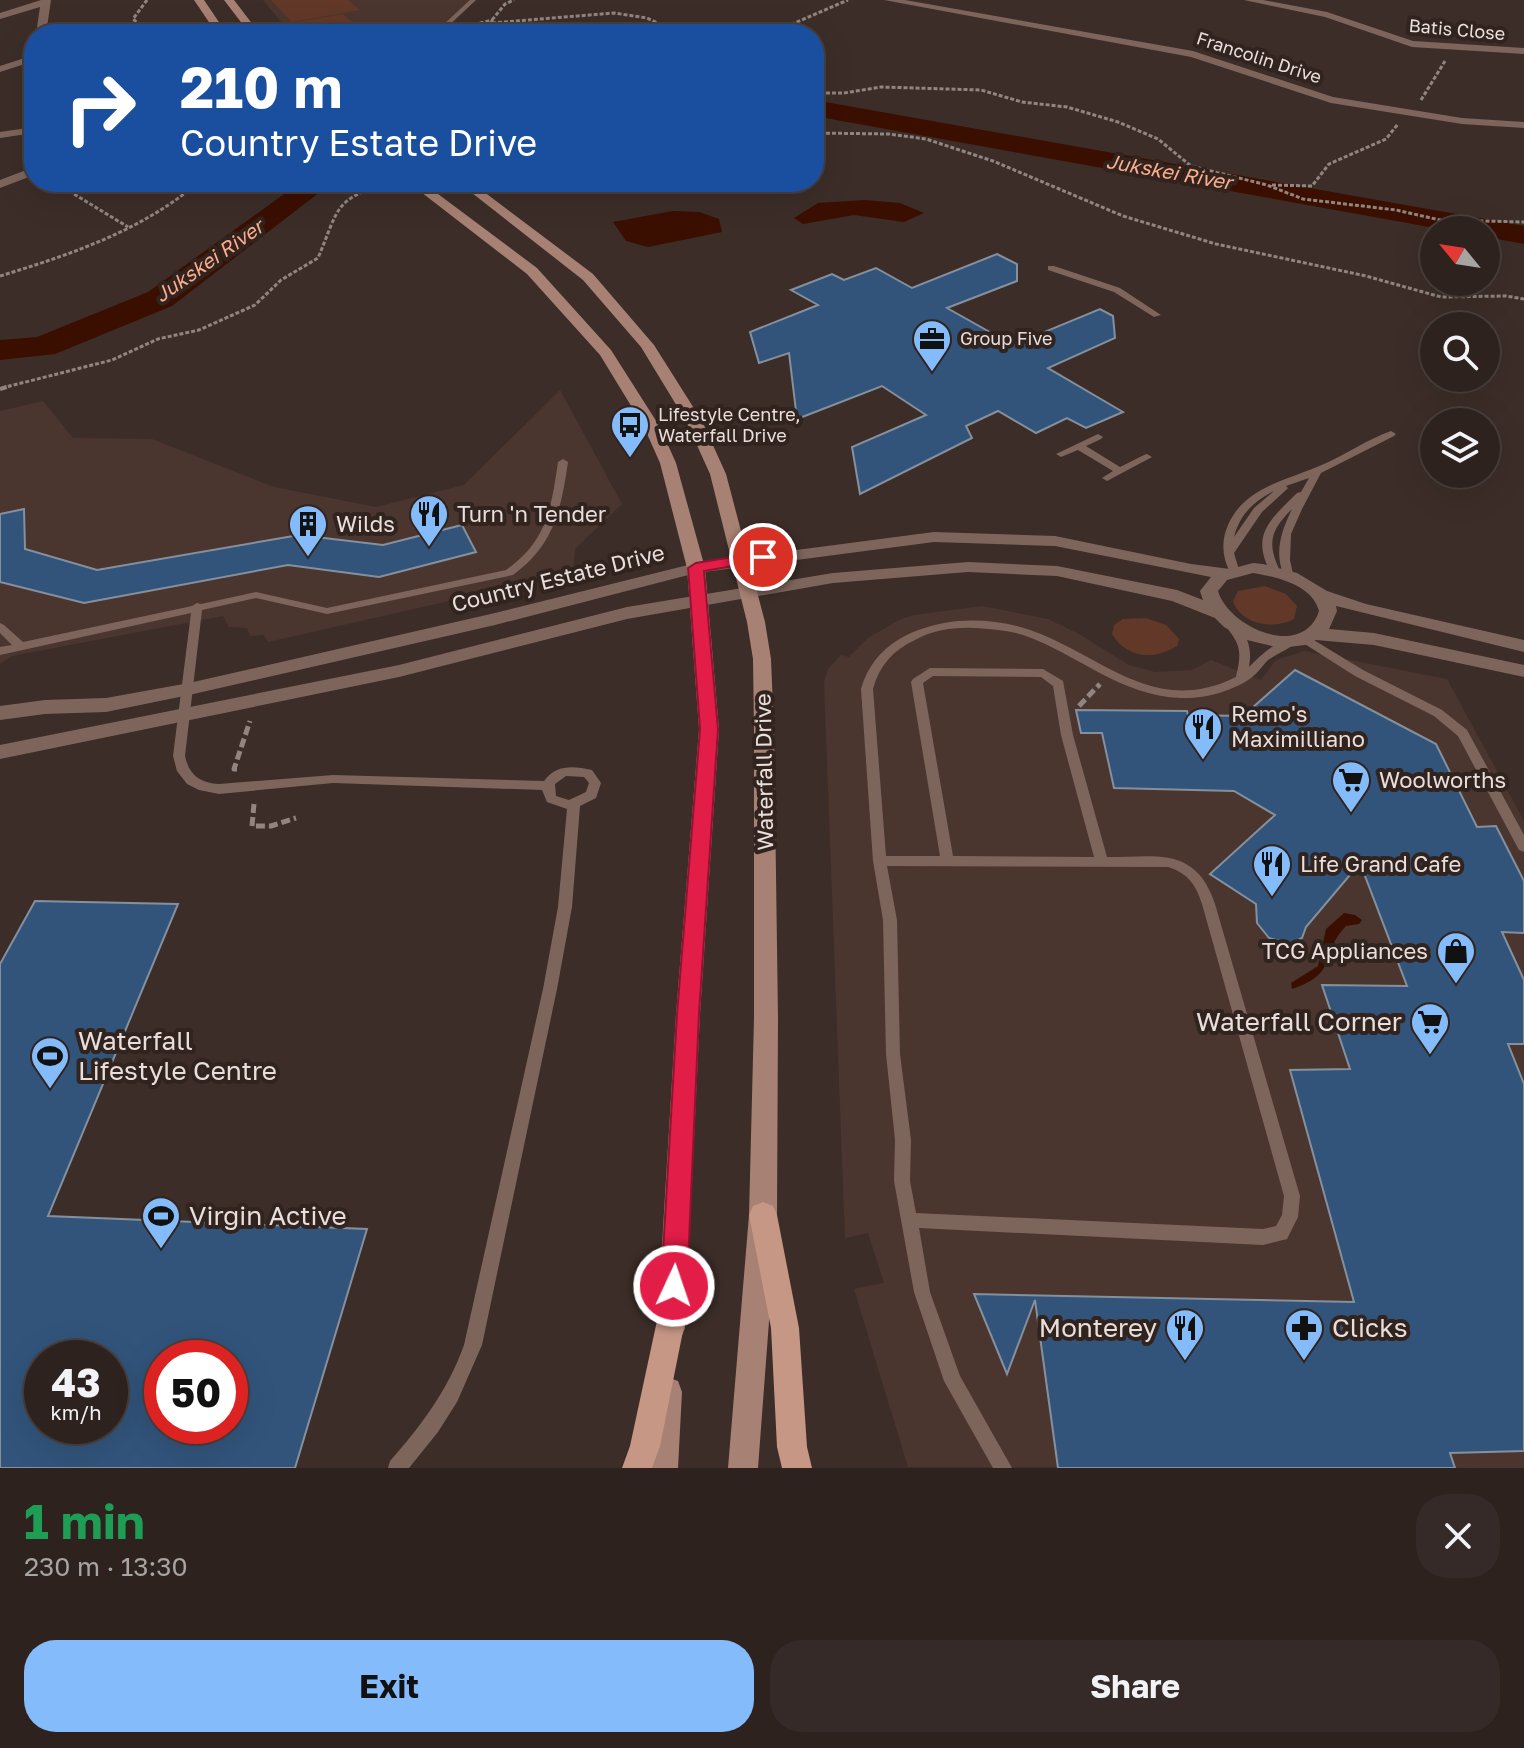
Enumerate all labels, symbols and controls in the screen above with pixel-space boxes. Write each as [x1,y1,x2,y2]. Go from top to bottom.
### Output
street label: Batis Close [1408,14,1506,44]
street label: Francolin Drive [1194,26,1325,88]
text: 210 m [180,53,342,120]
icon: right [48,56,152,160]
text: Country Estate Drive [180,121,537,164]
water label: Jukskei River [1104,148,1237,194]
water label: Jukskei River [149,212,270,306]
north arrow [1420,216,1500,296]
map controls [1420,216,1500,488]
button: search [1420,312,1500,392]
office icon: Group Five [911,318,953,373]
place label: Group Five [960,327,1052,349]
place label: Lifestyle Centre, Waterfall Drive [658,403,801,446]
bus stop icon: Lifestyle Centre, Waterfall Drive [609,404,651,459]
button: layers [1420,408,1500,488]
restaurant icon: Turn 'n Tender [408,493,450,548]
place label: Turn 'n Tender [457,500,607,527]
building icon: Wilds [287,503,329,558]
place label: Wilds [336,510,395,537]
pin [729,523,797,591]
icon: arrive [741,535,785,579]
street label: Country Estate Drive [449,538,667,617]
street label: Waterfall Drive [749,693,778,851]
place label: Remo's Maximilliano [1231,700,1365,752]
restaurant icon: Remo's Maximilliano [1182,706,1224,761]
supermarket icon: Woolworths [1330,759,1372,814]
place label: Woolworths [1379,766,1506,793]
restaurant icon: Life Grand Cafe [1251,843,1293,898]
place label: Life Grand Cafe [1300,850,1461,877]
shop icon: TCG Appliances [1435,930,1477,985]
place label: TCG Appliances [1262,937,1428,964]
supermarket icon: Waterfall Corner [1409,1001,1451,1056]
place label: Waterfall Corner [1196,1006,1402,1037]
place label: Waterfall Lifestyle Centre [78,1025,277,1086]
sports icon: Waterfall Lifestyle Centre [29,1035,71,1090]
sports icon: Virgin Active [140,1195,182,1250]
place label: Virgin Active [189,1200,347,1231]
position arrow [632,1244,716,1328]
restaurant icon: Monterey [1164,1307,1206,1362]
pharmacy icon: Clicks [1283,1307,1325,1362]
place label: Monterey [1039,1312,1157,1343]
place label: Clicks [1332,1312,1408,1343]
speed limit sign: 50 [144,1340,248,1444]
text: 43 [51,1358,101,1406]
text: km/h [51,1400,101,1424]
text: 1 min [24,1492,145,1550]
button: close [1416,1494,1500,1578]
text: 230 m · 13:30 [24,1551,188,1582]
button: Exit [24,1640,754,1732]
button: Share [770,1640,1500,1732]

